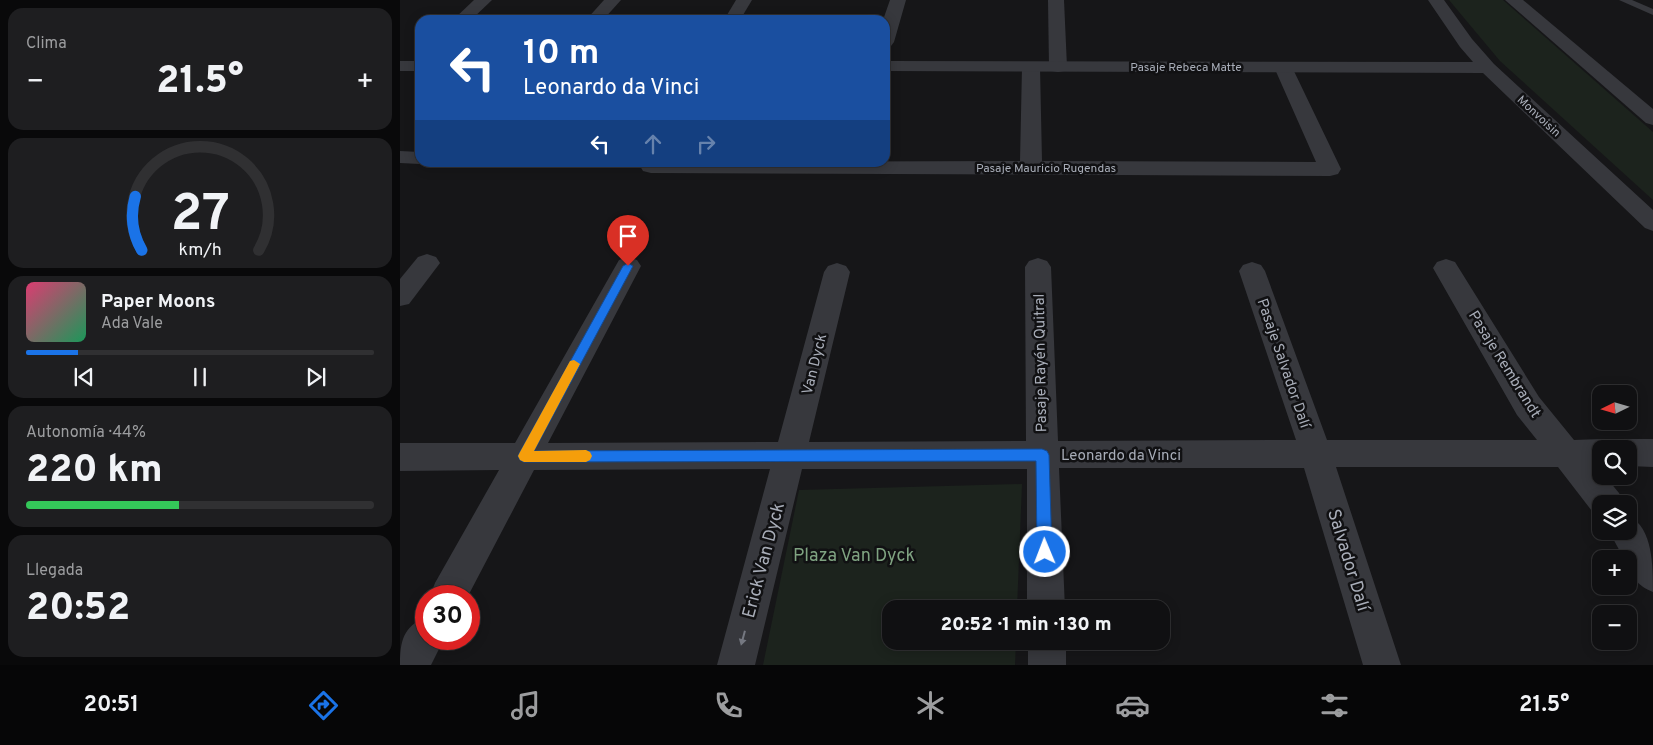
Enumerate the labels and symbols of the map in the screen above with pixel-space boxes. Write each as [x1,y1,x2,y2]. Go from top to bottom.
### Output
street label: Pasaje Rebeca Matte [1130,60,1242,76]
street label: Monvoisin [1513,92,1564,141]
street label: Pasaje Mauricio Rugendas [976,161,1116,177]
pin [607,215,649,266]
street label: Pasaje Rayén Quitral [1031,293,1052,433]
street label: Pasaje Salvador Dalí [1252,296,1314,432]
street label: Pasaje Rembrandt [1463,308,1544,422]
street label: Van Dyck [799,332,832,397]
north arrow [1592,385,1638,430]
street label: Leonardo da Vinci [1061,447,1181,466]
street label: Erick Van Dyck [738,500,791,621]
street label: Salvador Dalí [1321,507,1374,616]
position arrow [1018,525,1070,577]
park label: Plaza Van Dyck [793,545,915,568]
speed limit sign: 30 [415,585,480,650]
one-way arrow [739,631,747,646]

